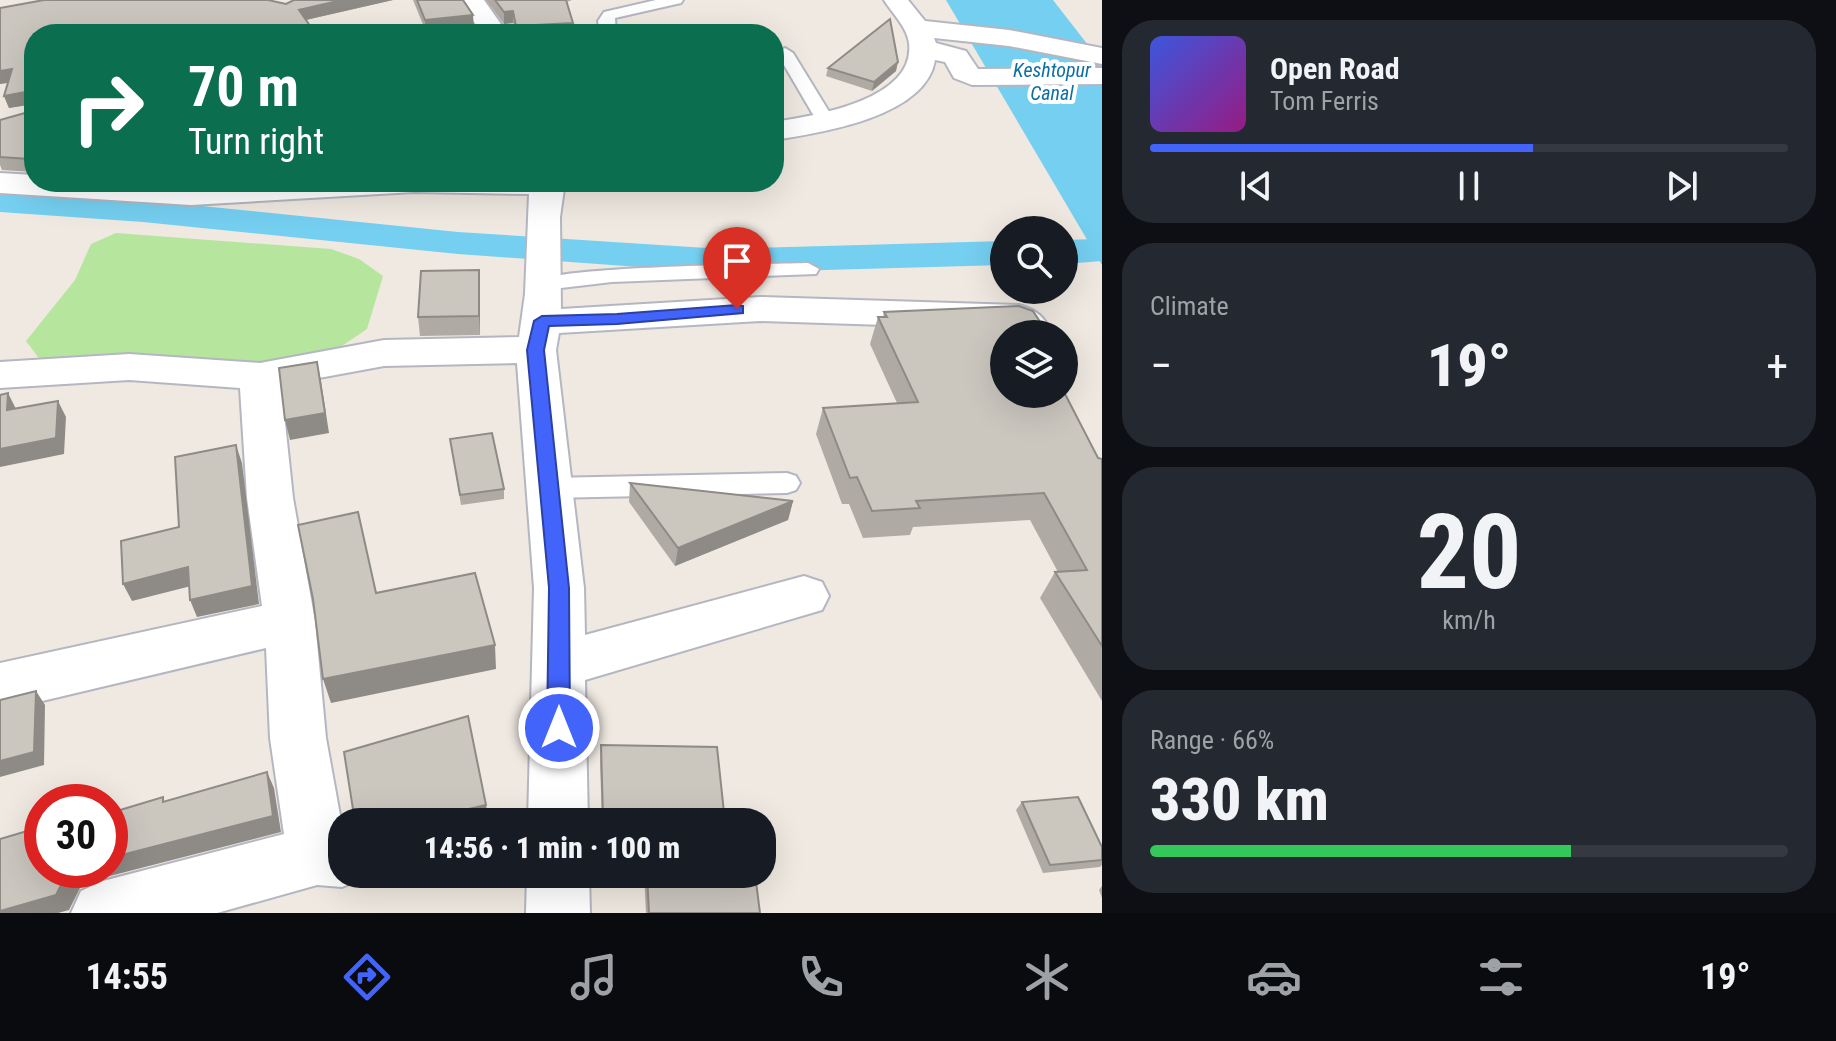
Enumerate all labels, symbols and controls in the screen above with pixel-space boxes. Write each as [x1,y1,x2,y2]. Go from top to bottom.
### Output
text: Open Road [1270,51,1400,86]
text: 70 m [188,54,299,120]
icon: right [56,56,160,160]
water label: Keshtopur Canal [1013,58,1092,105]
text: Tom Ferris [1270,86,1379,116]
text: Turn right [188,121,324,163]
icon: previous [1234,164,1278,208]
icon: pause [1447,164,1491,208]
icon: next [1660,164,1704,208]
map controls [990,216,1078,408]
button: search [990,216,1078,304]
pin [703,227,771,309]
icon: arrive [715,239,759,283]
text: Climate [1150,291,1229,321]
button: layers [990,320,1078,408]
text: 19° [1427,330,1511,401]
text: − [1150,340,1172,392]
text: + [1766,340,1788,392]
text: 20 [1416,492,1522,613]
text: km/h [1442,605,1496,635]
position arrow [517,686,601,770]
text: Range · 66% [1150,725,1274,755]
text: 330 km [1150,764,1329,835]
speed limit sign: 30 [24,784,128,888]
text: 14:56 · 1 min · 100 m [424,830,680,865]
icon: directions [339,949,395,1005]
icon: music [566,949,622,1005]
icon: phone [793,949,849,1005]
icon: climate [1019,949,1075,1005]
icon: car [1246,949,1302,1005]
icon: filters [1473,949,1529,1005]
text: 14:55 [85,956,168,998]
text: 19° [1700,956,1750,998]

